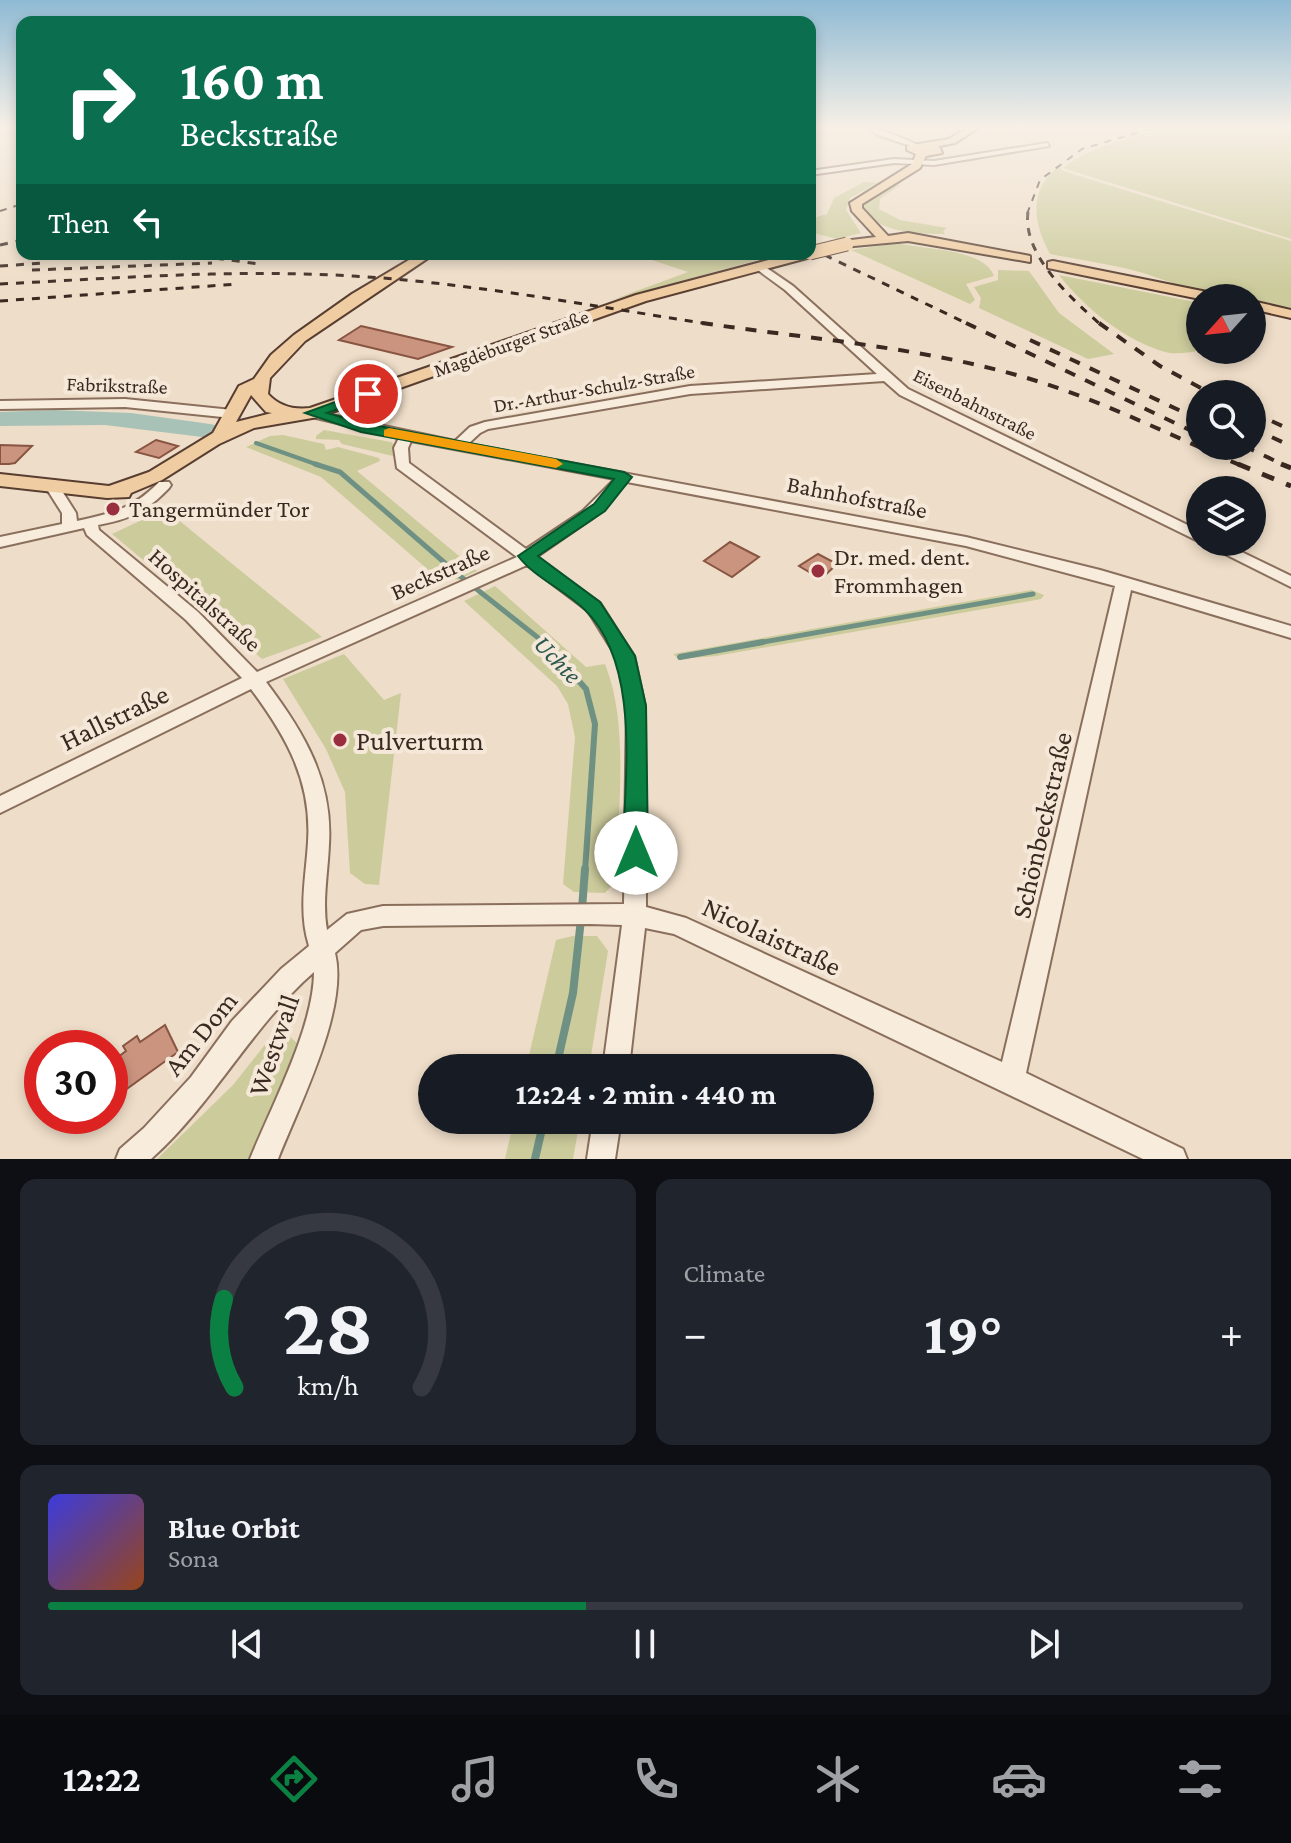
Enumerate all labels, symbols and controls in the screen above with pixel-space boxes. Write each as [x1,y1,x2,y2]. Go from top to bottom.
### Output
icon: right [48,48,152,152]
text: 160 m [180,49,324,111]
text: Beckstraße [180,114,338,154]
icon: left [126,200,170,244]
text: Then [48,206,110,239]
north arrow [1186,284,1266,364]
map controls [1186,284,1266,556]
street label: Magdeburger Straße [430,305,592,382]
street label: Dr.-Arthur-Schulz-Straße [492,359,696,417]
pin [334,360,402,428]
street label: Eisenbahnstraße [910,364,1040,445]
street label: Fabrikstraße [66,372,168,398]
icon: arrive [346,372,390,416]
button: search [1186,380,1266,460]
street label: Bahnhofstraße [785,470,929,523]
button: layers [1186,476,1266,556]
place label: Tangermünder Tor [129,495,310,522]
marker: Tangermünder Tor [104,500,122,518]
street label: Beckstraße [386,538,493,605]
street label: Hospitalstraße [144,542,267,657]
place label: Dr. med. dent. Frommhagen [834,543,970,598]
marker: Dr. med. dent. Frommhagen [809,562,827,580]
water label: Uchte [528,629,587,690]
street label: Hallstraße [55,678,173,757]
place label: Pulverturm [356,725,484,756]
street label: Schönbeckstraße [1005,729,1078,921]
marker: Pulverturm [331,731,349,749]
position arrow [594,811,678,895]
street label: Nicolaistraße [698,891,846,982]
street label: Am Dom [157,985,243,1081]
street label: Westwall [242,990,305,1100]
speed limit sign: 30 [24,1030,128,1134]
text: 12:24 · 2 min · 440 m [515,1077,777,1110]
text: Climate [684,1259,765,1288]
text: 28 [282,1279,373,1372]
text: 19° [924,1299,1003,1366]
text: − [684,1309,707,1357]
text: + [1220,1309,1243,1357]
text: km/h [297,1369,359,1401]
text: Blue Orbit [168,1511,299,1544]
text: Sona [168,1544,219,1573]
icon: previous [225,1622,269,1666]
icon: pause [623,1622,667,1666]
icon: next [1022,1622,1066,1666]
icon: directions [266,1751,322,1807]
icon: music [447,1751,503,1807]
icon: phone [628,1751,684,1807]
icon: climate [810,1751,866,1807]
icon: car [991,1751,1047,1807]
icon: filters [1172,1751,1228,1807]
text: 12:22 [63,1759,141,1799]

